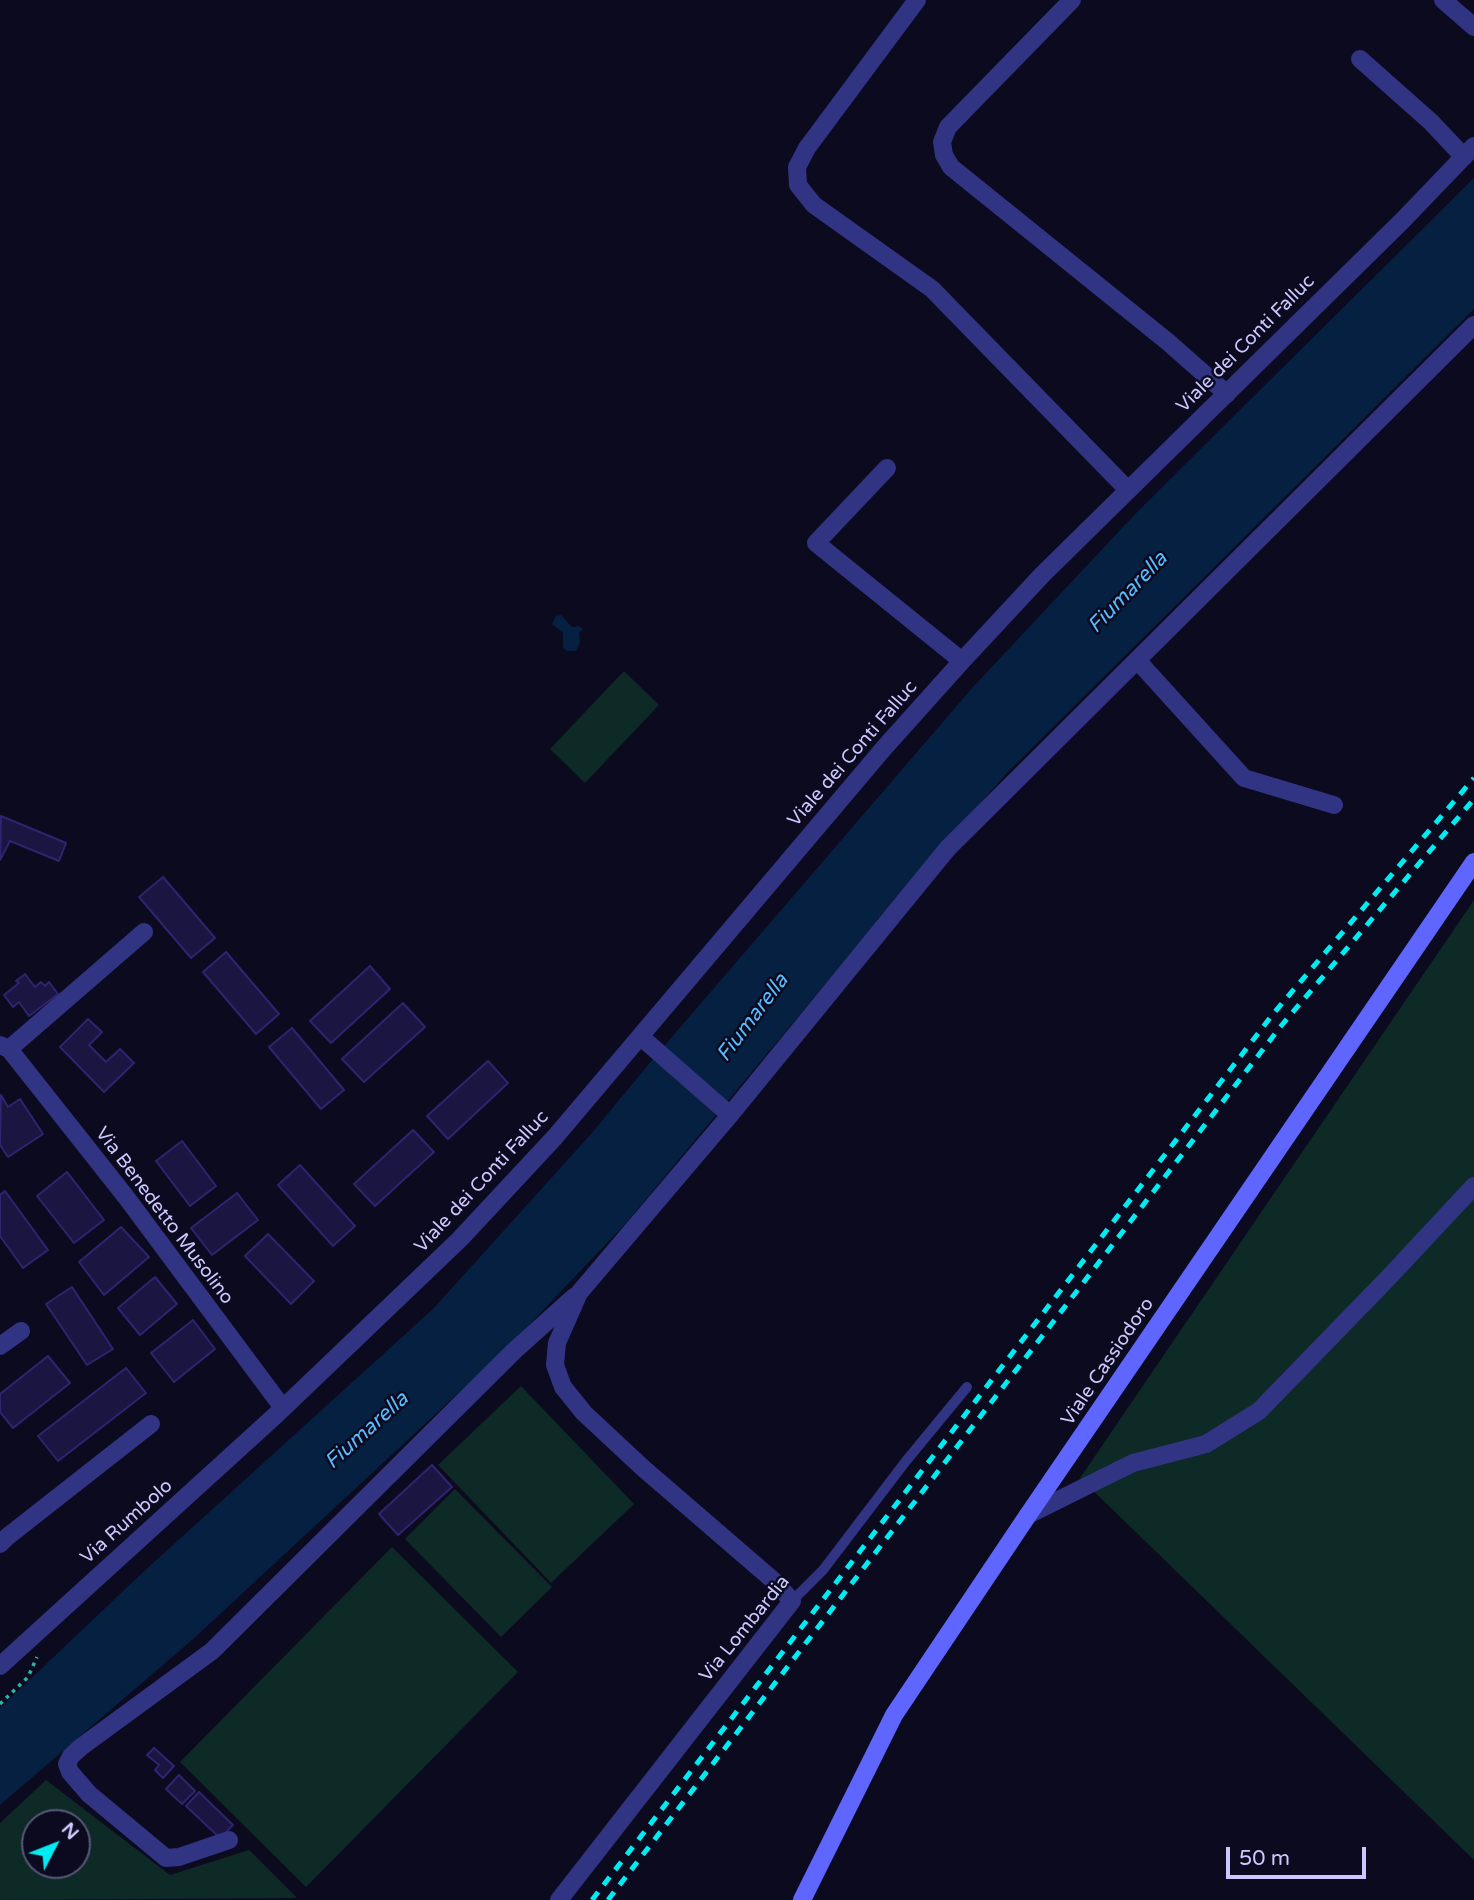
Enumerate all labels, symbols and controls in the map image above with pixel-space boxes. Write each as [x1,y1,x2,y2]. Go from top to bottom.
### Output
street label: Viale dei Conti Falluc [1172,270,1320,418]
water label: Fiumarella [1083,547,1173,639]
street label: Viale dei Conti Falluc [783,676,923,832]
water label: Fiumarella [712,969,794,1067]
street label: Viale dei Conti Falluc [410,1106,554,1258]
street label: Via Benedetto Musolino [90,1123,238,1309]
street label: Viale Cassiodoro [1057,1294,1159,1430]
water label: Fiumarella [320,1387,414,1475]
street label: Via Rumbolo [76,1475,178,1569]
street label: Via Lombardia [695,1571,795,1687]
north arrow [21,1809,91,1879]
text: N [57,1818,83,1844]
scale bar [1229,1834,1369,1878]
text: 50 m [1239,1846,1290,1871]

